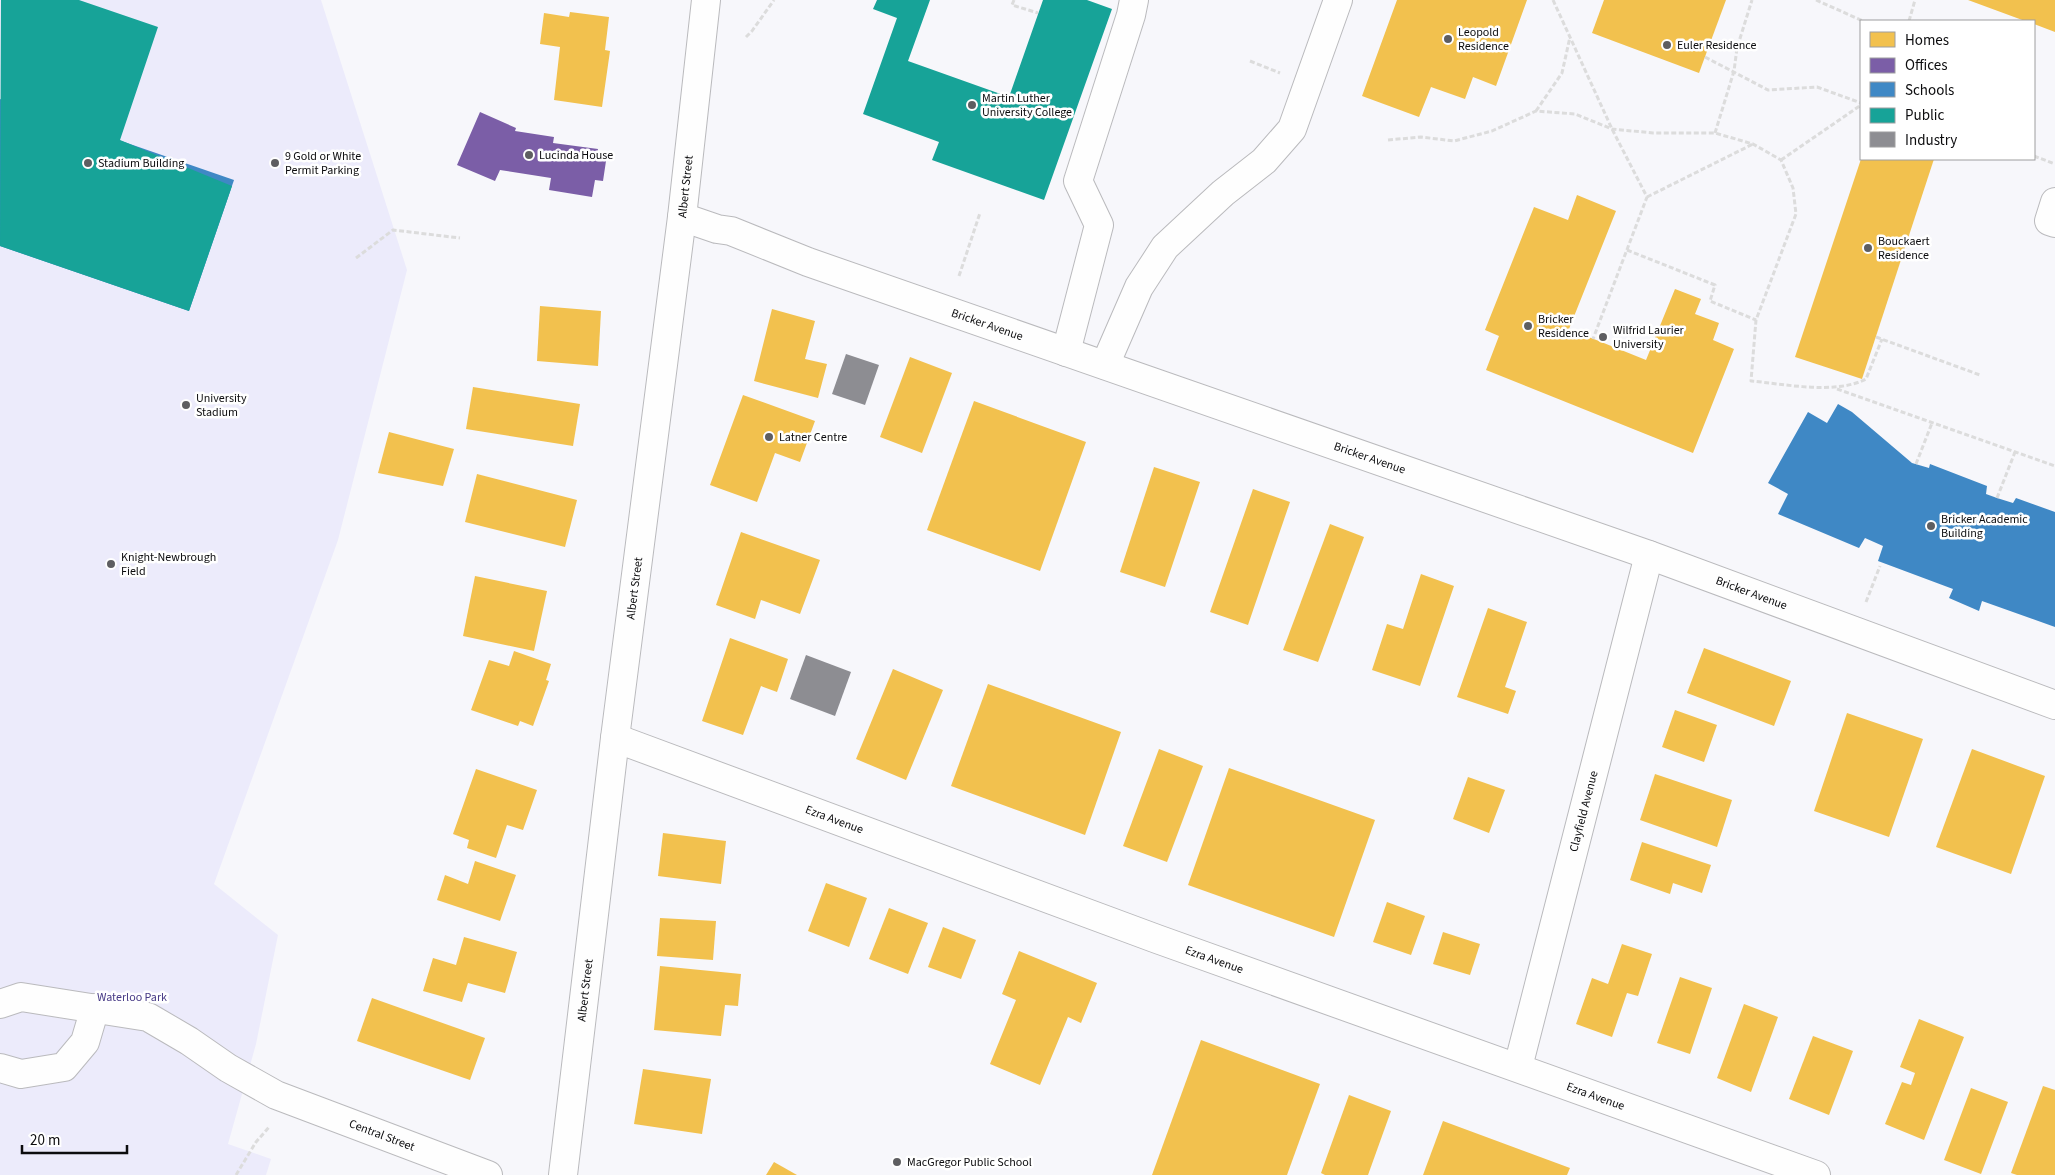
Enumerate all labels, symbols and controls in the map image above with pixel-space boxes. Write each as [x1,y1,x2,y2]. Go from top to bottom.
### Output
legend [1860,20,2035,160]
place label: Leopold Residence [1458,24,1509,55]
text: Homes [1905,30,1949,51]
marker: Leopold Residence [1442,33,1454,45]
place label: Euler Residence [1677,37,1756,54]
marker: Euler Residence [1661,39,1673,51]
text: Offices [1905,55,1948,76]
text: Schools [1905,80,1954,101]
place label: Martin Luther University College [982,90,1072,121]
marker: Martin Luther University College [966,99,978,111]
text: Public [1905,105,1944,126]
text: Industry [1905,130,1957,151]
place label: Lucinda House [539,147,613,164]
place label: 9 Gold or White Permit Parking [285,148,361,179]
marker: Lucinda House [523,149,535,161]
street label: Albert Street [673,154,697,219]
place label: Stadium Building [98,155,184,172]
marker: Stadium Building [82,157,94,169]
marker: 9 Gold or White Permit Parking [269,157,281,169]
place label: Bouckaert Residence [1878,233,1930,264]
marker: Bouckaert Residence [1862,242,1874,254]
street label: Bricker Avenue [949,304,1026,345]
place label: Bricker Residence [1538,311,1589,342]
marker: Bricker Residence [1522,320,1534,332]
place label: Wilfrid Laurier University [1613,322,1685,353]
marker: Wilfrid Laurier University [1597,331,1609,343]
place label: University Stadium [196,390,247,421]
marker: University Stadium [180,399,192,411]
place label: Latner Centre [779,429,847,446]
marker: Latner Centre [763,431,775,443]
street label: Bricker Avenue [1332,437,1408,478]
place label: Bricker Academic Building [1941,511,2028,542]
marker: Bricker Academic Building [1925,520,1937,532]
place label: Knight-Newbrough Field [121,549,216,580]
street label: Albert Street [622,556,647,621]
marker: Knight-Newbrough Field [105,558,117,570]
street label: Bricker Avenue [1713,572,1790,614]
street label: Clayfield Avenue [1565,769,1602,854]
street label: Ezra Avenue [803,801,866,838]
street label: Ezra Avenue [1183,941,1246,978]
street label: Albert Street [573,958,597,1023]
park label: Waterloo Park [97,989,167,1006]
street label: Ezra Avenue [1564,1078,1627,1114]
street label: Central Street [347,1115,417,1155]
scale bar [22,1122,128,1154]
text: 20 m [30,1130,60,1151]
place label: MacGregor Public School [907,1154,1032,1171]
marker: MacGregor Public School [891,1156,903,1168]

